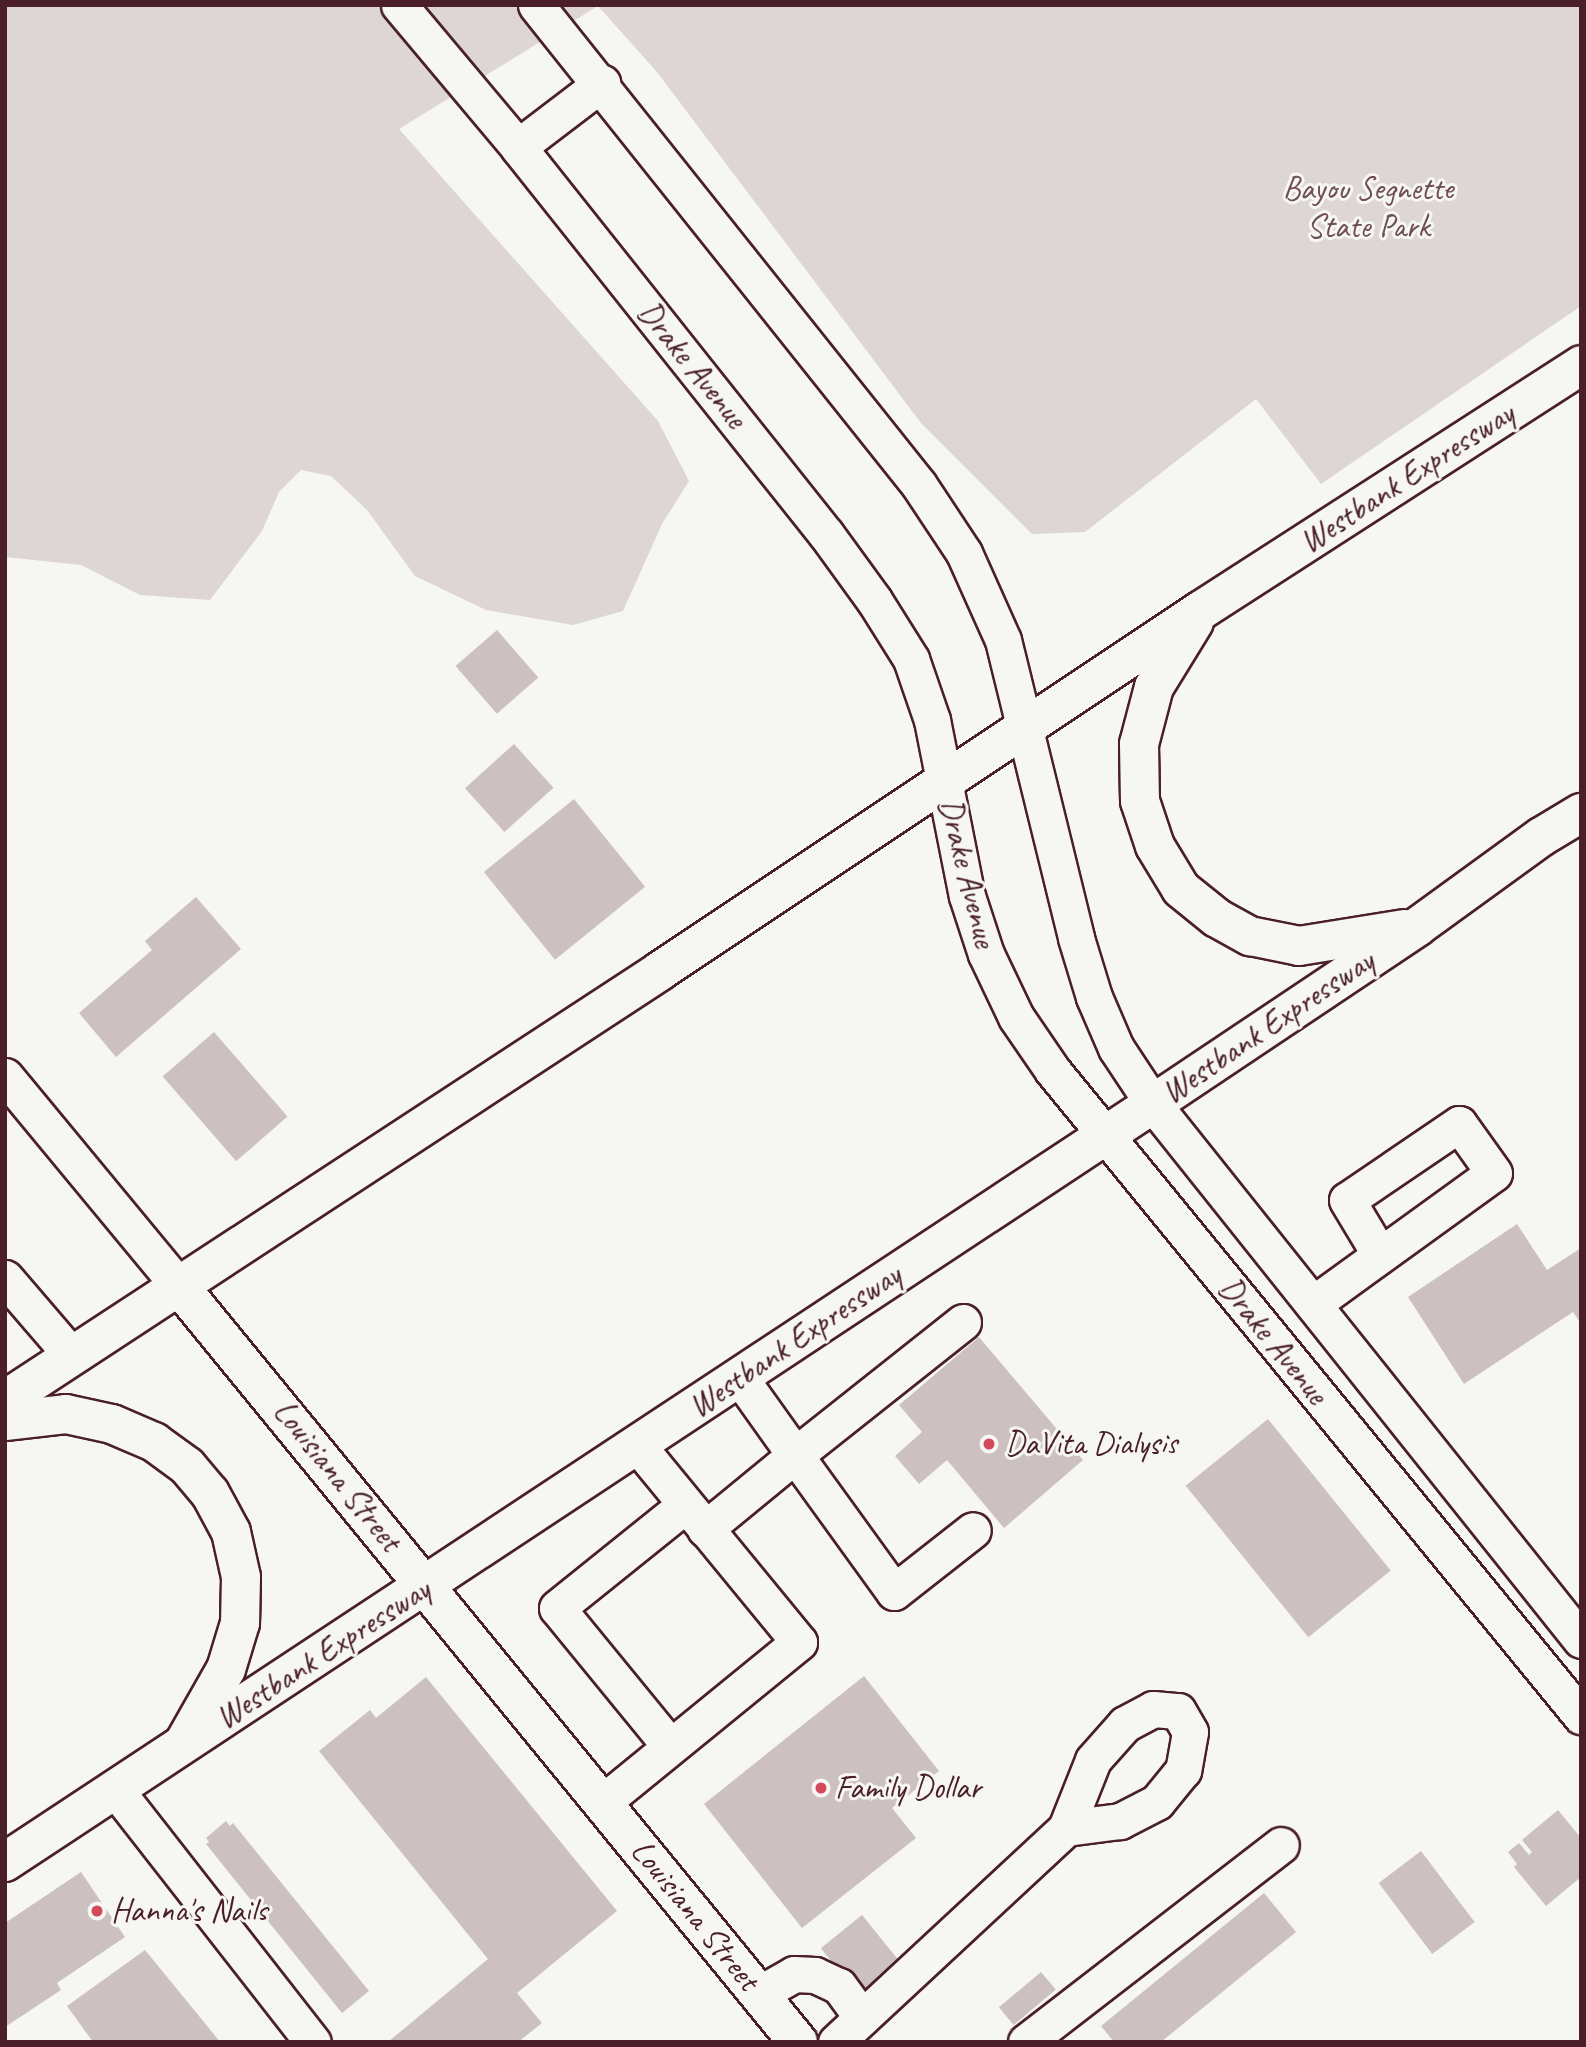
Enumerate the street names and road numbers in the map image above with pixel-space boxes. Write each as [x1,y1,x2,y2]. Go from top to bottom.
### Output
street label: Drake Avenue [629,293,755,437]
street label: Westbank Expressway [1292,394,1522,562]
street label: Drake Avenue [929,794,1005,952]
street label: Westbank Expressway [1154,941,1382,1113]
street label: Westbank Expressway [681,1255,909,1427]
street label: Drake Avenue [1210,1269,1336,1413]
street label: Louisiana Street [264,1392,410,1560]
street label: Westbank Expressway [208,1570,438,1738]
street label: Louisiana Street [622,1831,768,1999]

